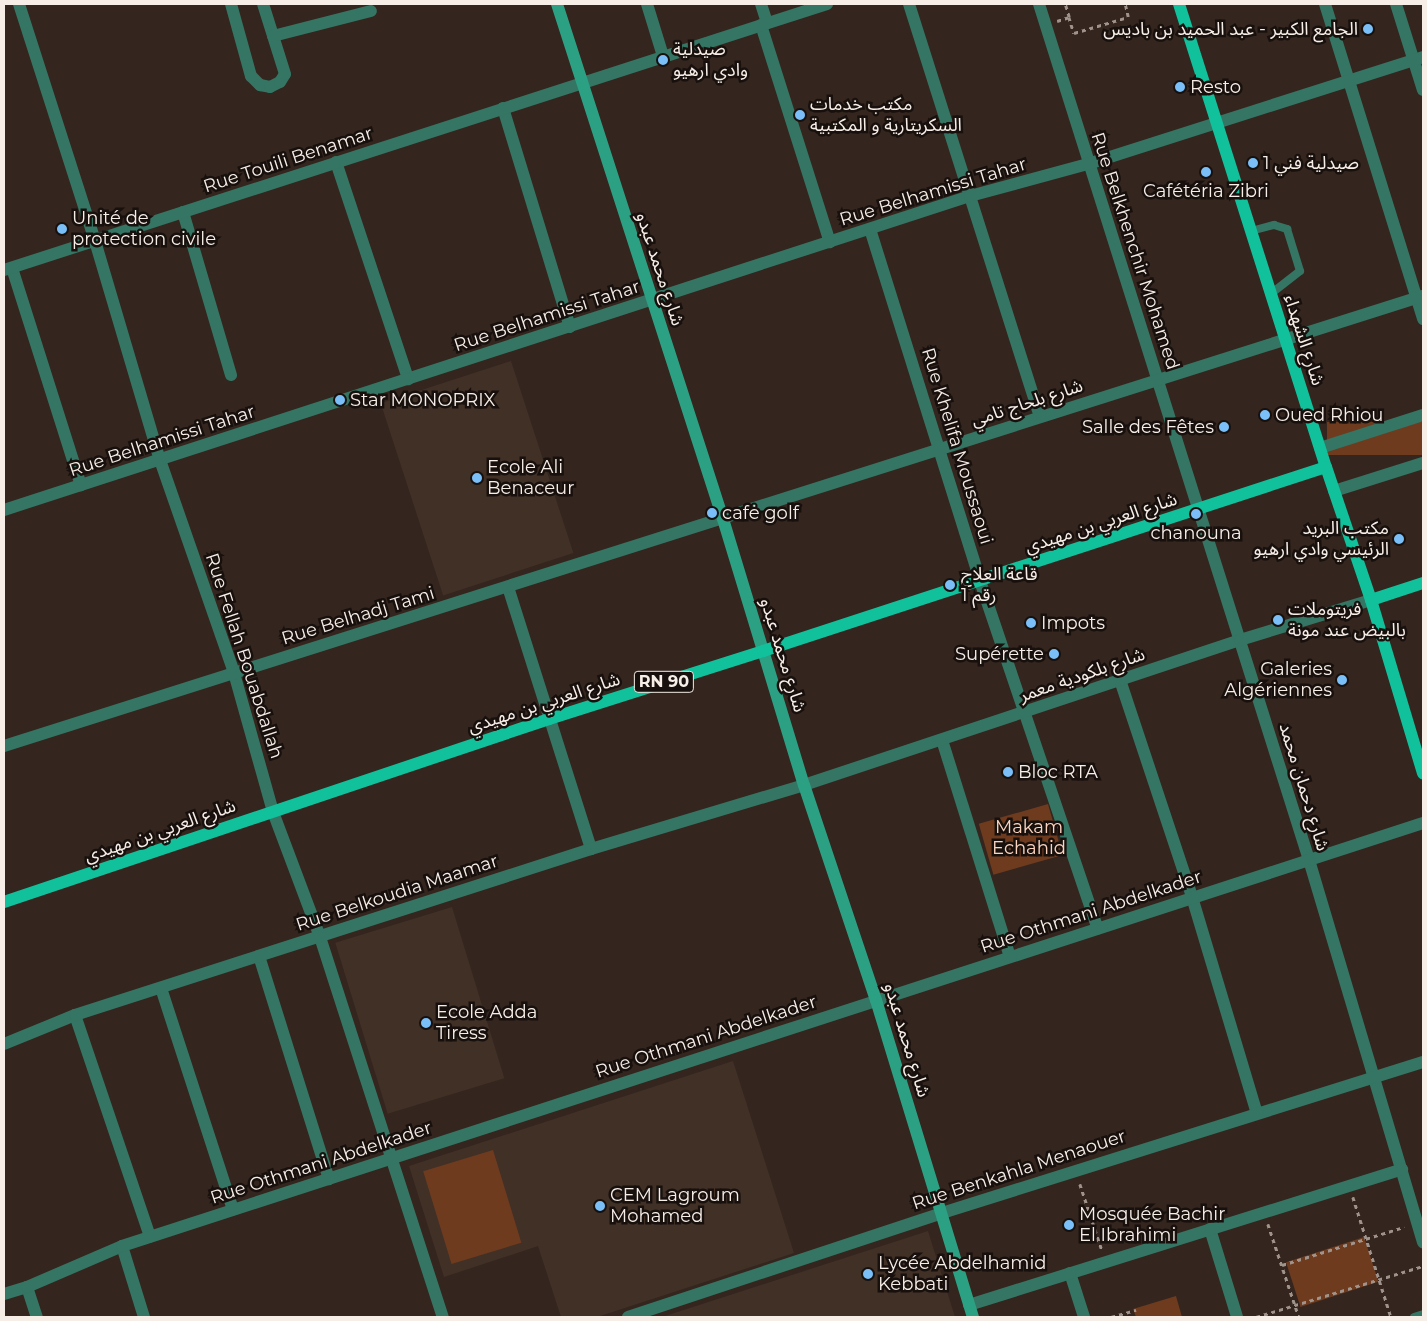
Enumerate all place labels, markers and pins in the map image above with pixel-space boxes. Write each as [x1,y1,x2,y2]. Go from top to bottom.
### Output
place label: الجامع الكبير - عبد الحميد بن باديس [1103,18,1358,40]
marker: الجامع الكبير - عبد الحميد بن باديس [1362,23,1374,35]
place label: صيدلية وادي ارهيو [673,39,748,82]
marker: صيدلية وادي ارهيو [657,54,669,66]
place label: Resto [1190,76,1241,98]
marker: Resto [1174,81,1186,93]
place label: مكتب خدمات السكريتارية و المكتبية [810,94,962,136]
marker: مكتب خدمات السكريتارية و المكتبية [794,109,806,121]
place label: صيدلية فني 1 [1263,152,1359,174]
marker: صيدلية فني 1 [1247,157,1259,169]
marker: Cafétéria Zibri [1200,166,1212,178]
place label: Cafétéria Zibri [1143,180,1269,202]
place label: Unité de protection civile [72,208,216,250]
marker: Unité de protection civile [56,223,68,235]
place label: Star MONOPRIX [350,389,495,411]
marker: Star MONOPRIX [334,394,346,406]
place label: Oued Rhiou [1275,404,1383,426]
marker: Oued Rhiou [1259,409,1271,421]
place label: Salle des Fêtes [1082,416,1214,438]
marker: Salle des Fêtes [1218,421,1230,433]
place label: Ecole Ali Benaceur [487,457,574,499]
marker: Ecole Ali Benaceur [471,472,483,484]
place label: cafė golf [722,502,799,524]
marker: cafė golf [706,507,718,519]
marker: chanouna [1190,508,1202,520]
place label: مكتب البريد الرئيسي وادي ارهيو [1254,518,1389,560]
place label: chanouna [1150,522,1242,544]
marker: مكتب البريد الرئيسي وادي ارهيو [1393,533,1405,545]
place label: قاعة العلاج رقم 1 [961,564,1037,606]
marker: قاعة العلاج رقم 1 [943,578,957,592]
place label: فريتوملات بالبيض عند مونة [1288,599,1406,642]
place label: Impots [1041,612,1105,634]
marker: فريتوملات بالبيض عند مونة [1272,614,1284,626]
marker: Impots [1025,617,1037,629]
place label: Supérette [955,643,1044,665]
marker: Supérette [1048,648,1060,660]
place label: Galeries Algériennes [1224,659,1332,702]
marker: Galeries Algériennes [1336,674,1348,686]
place label: Bloc RTA [1018,761,1098,783]
marker: Bloc RTA [1002,766,1014,778]
place label: Ecole Adda Tiress [436,1002,537,1044]
marker: Ecole Adda Tiress [420,1017,432,1029]
place label: CEM Lagroum Mohamed [610,1185,740,1228]
marker: CEM Lagroum Mohamed [594,1200,606,1212]
place label: Mosquée Bachir El Ibrahimi [1079,1204,1225,1246]
marker: Mosquée Bachir El Ibrahimi [1063,1219,1075,1231]
place label: Lycée Abdelhamid Kebbati [878,1253,1046,1296]
marker: Lycée Abdelhamid Kebbati [862,1268,874,1280]

